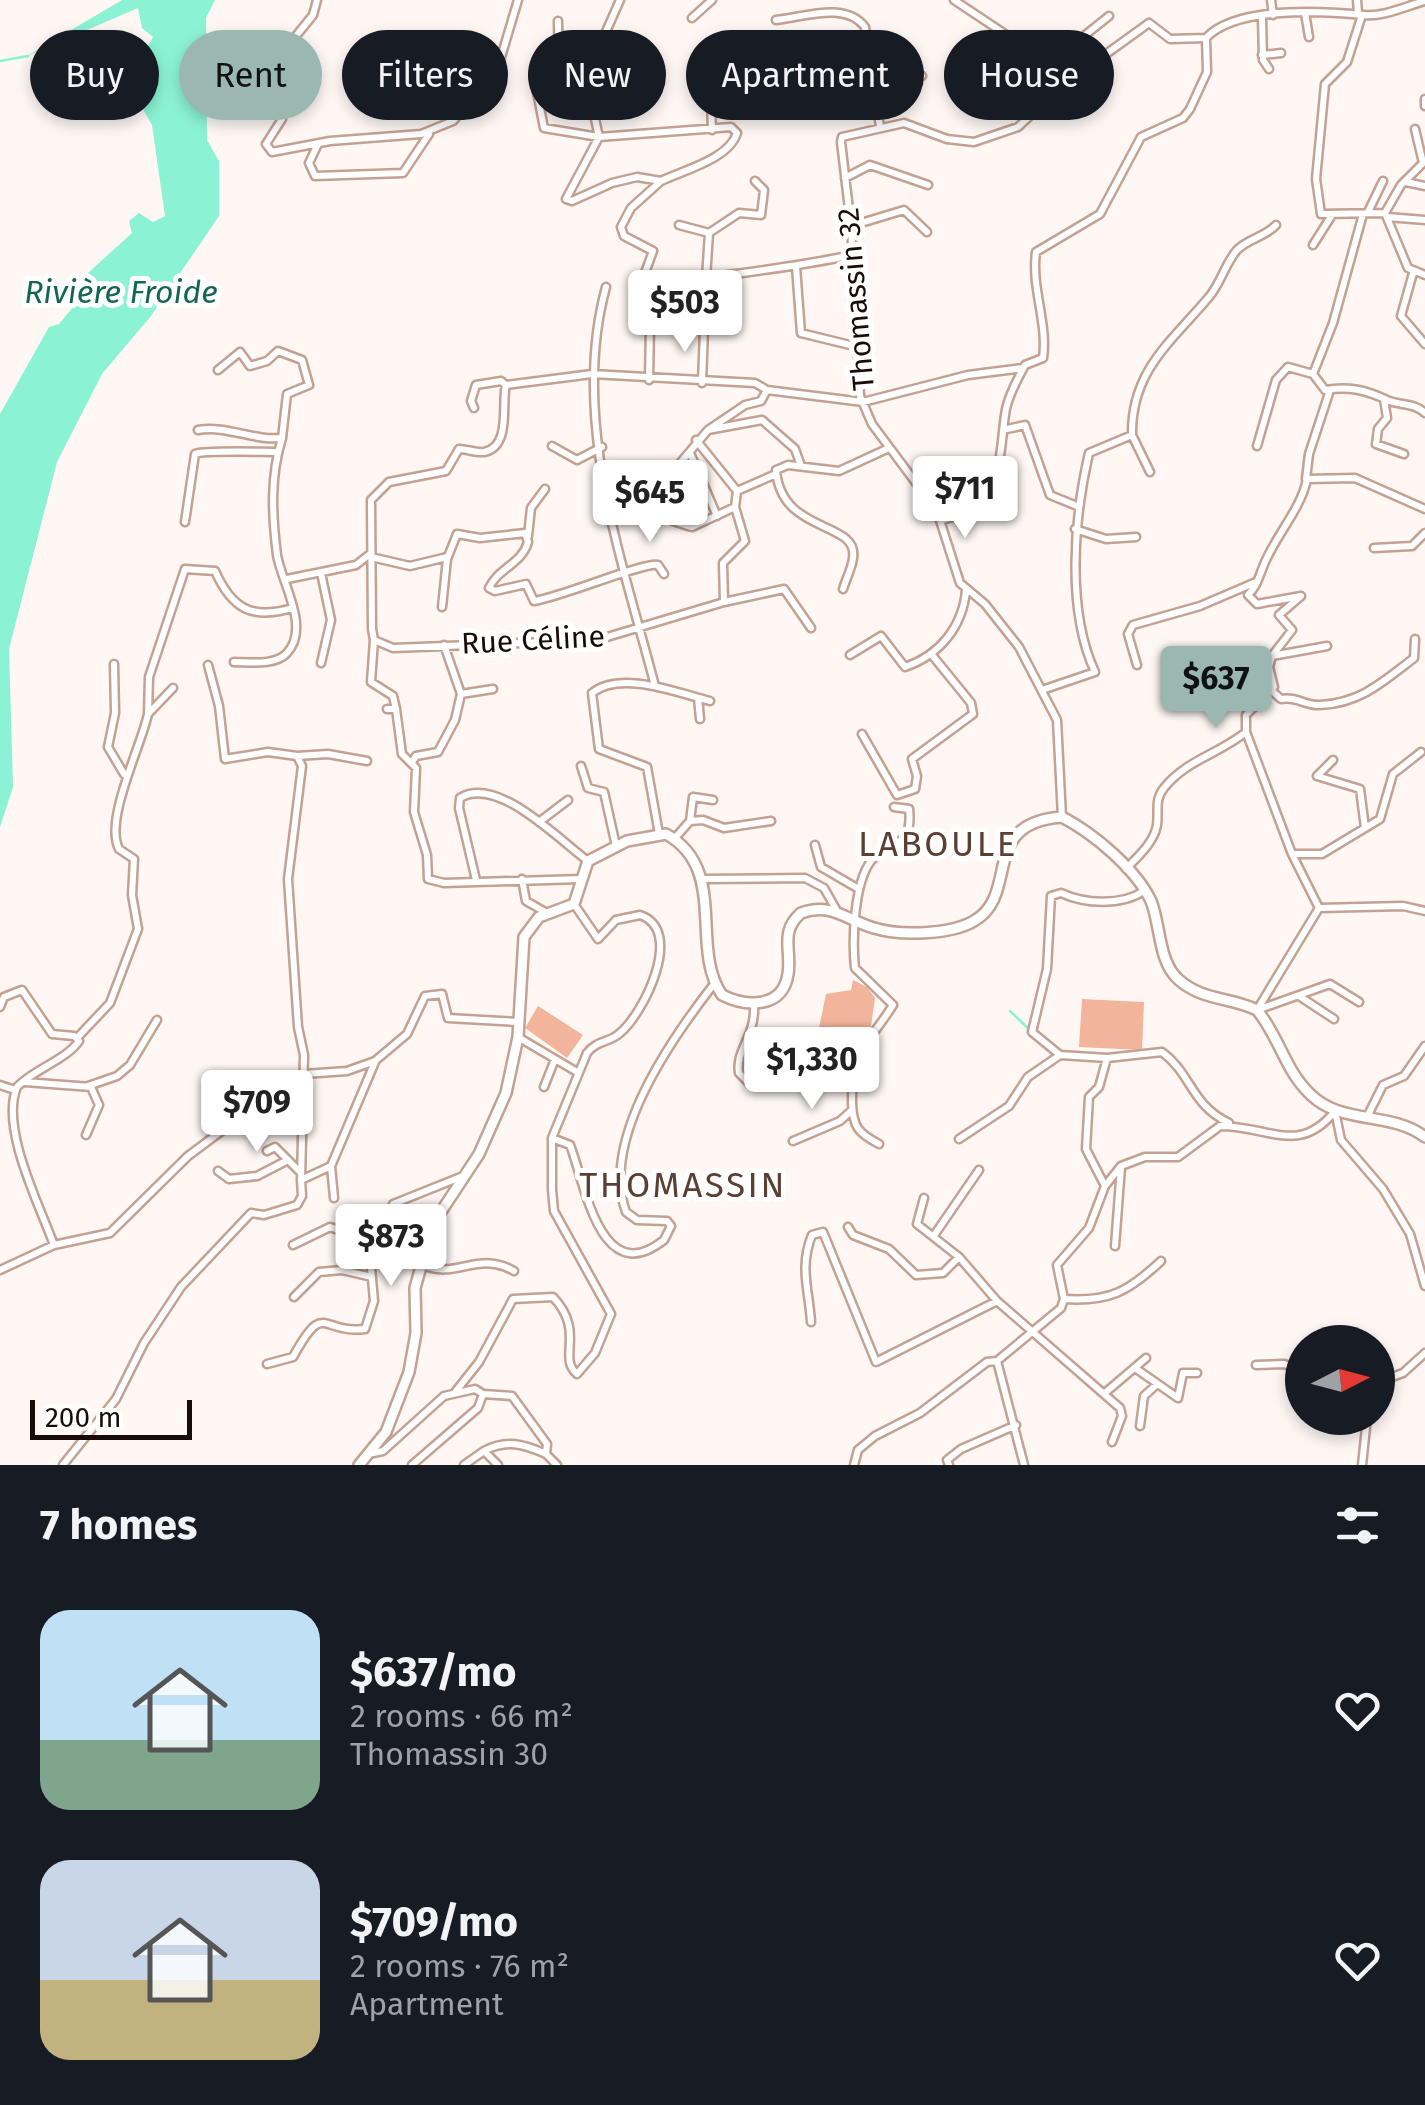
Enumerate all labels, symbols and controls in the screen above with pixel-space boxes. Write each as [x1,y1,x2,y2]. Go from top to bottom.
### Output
chip: Buy [30,30,159,120]
chip: Rent [179,30,322,120]
chip: Filters [342,30,508,120]
chip: New [528,30,666,120]
chip: Apartment [686,30,924,120]
chip: House [944,30,1114,120]
street label: Thomassin 32 [830,206,882,392]
pin: $503 [626,270,744,355]
water label: Rivière Froide [24,273,218,311]
text: $503 [650,283,720,321]
pin: $711 [906,456,1024,541]
pin: $645 [591,460,709,545]
text: $711 [935,469,995,507]
text: $645 [615,473,685,511]
street label: Rue Céline [460,618,606,662]
pin: $637 [1157,646,1275,731]
text: $637 [1183,659,1249,697]
district label: LABOULE [858,823,1018,865]
pin: $1,330 [731,1027,893,1112]
text: $1,330 [766,1040,858,1078]
pin: $709 [198,1070,316,1155]
text: $709 [223,1083,291,1121]
district label: THOMASSIN [579,1164,787,1206]
pin: $873 [332,1204,450,1289]
text: $873 [357,1217,425,1255]
north arrow [1285,1325,1395,1435]
map controls [1285,1325,1395,1435]
scale bar [30,1395,192,1440]
text: 200 m [45,1401,122,1434]
icon: filters [1330,1498,1385,1553]
text: 7 homes [40,1500,197,1550]
text: $637/mo [350,1647,517,1697]
icon: home [120,1650,240,1770]
icon: heart [1330,1683,1385,1738]
text: 2 rooms · 66 m² [350,1697,573,1735]
text: Thomassin 30 [350,1735,548,1773]
text: $709/mo [350,1897,518,1947]
icon: home [120,1900,240,2020]
icon: heart [1330,1933,1385,1988]
text: 2 rooms · 76 m² [350,1947,569,1985]
text: Apartment [350,1985,504,2023]

